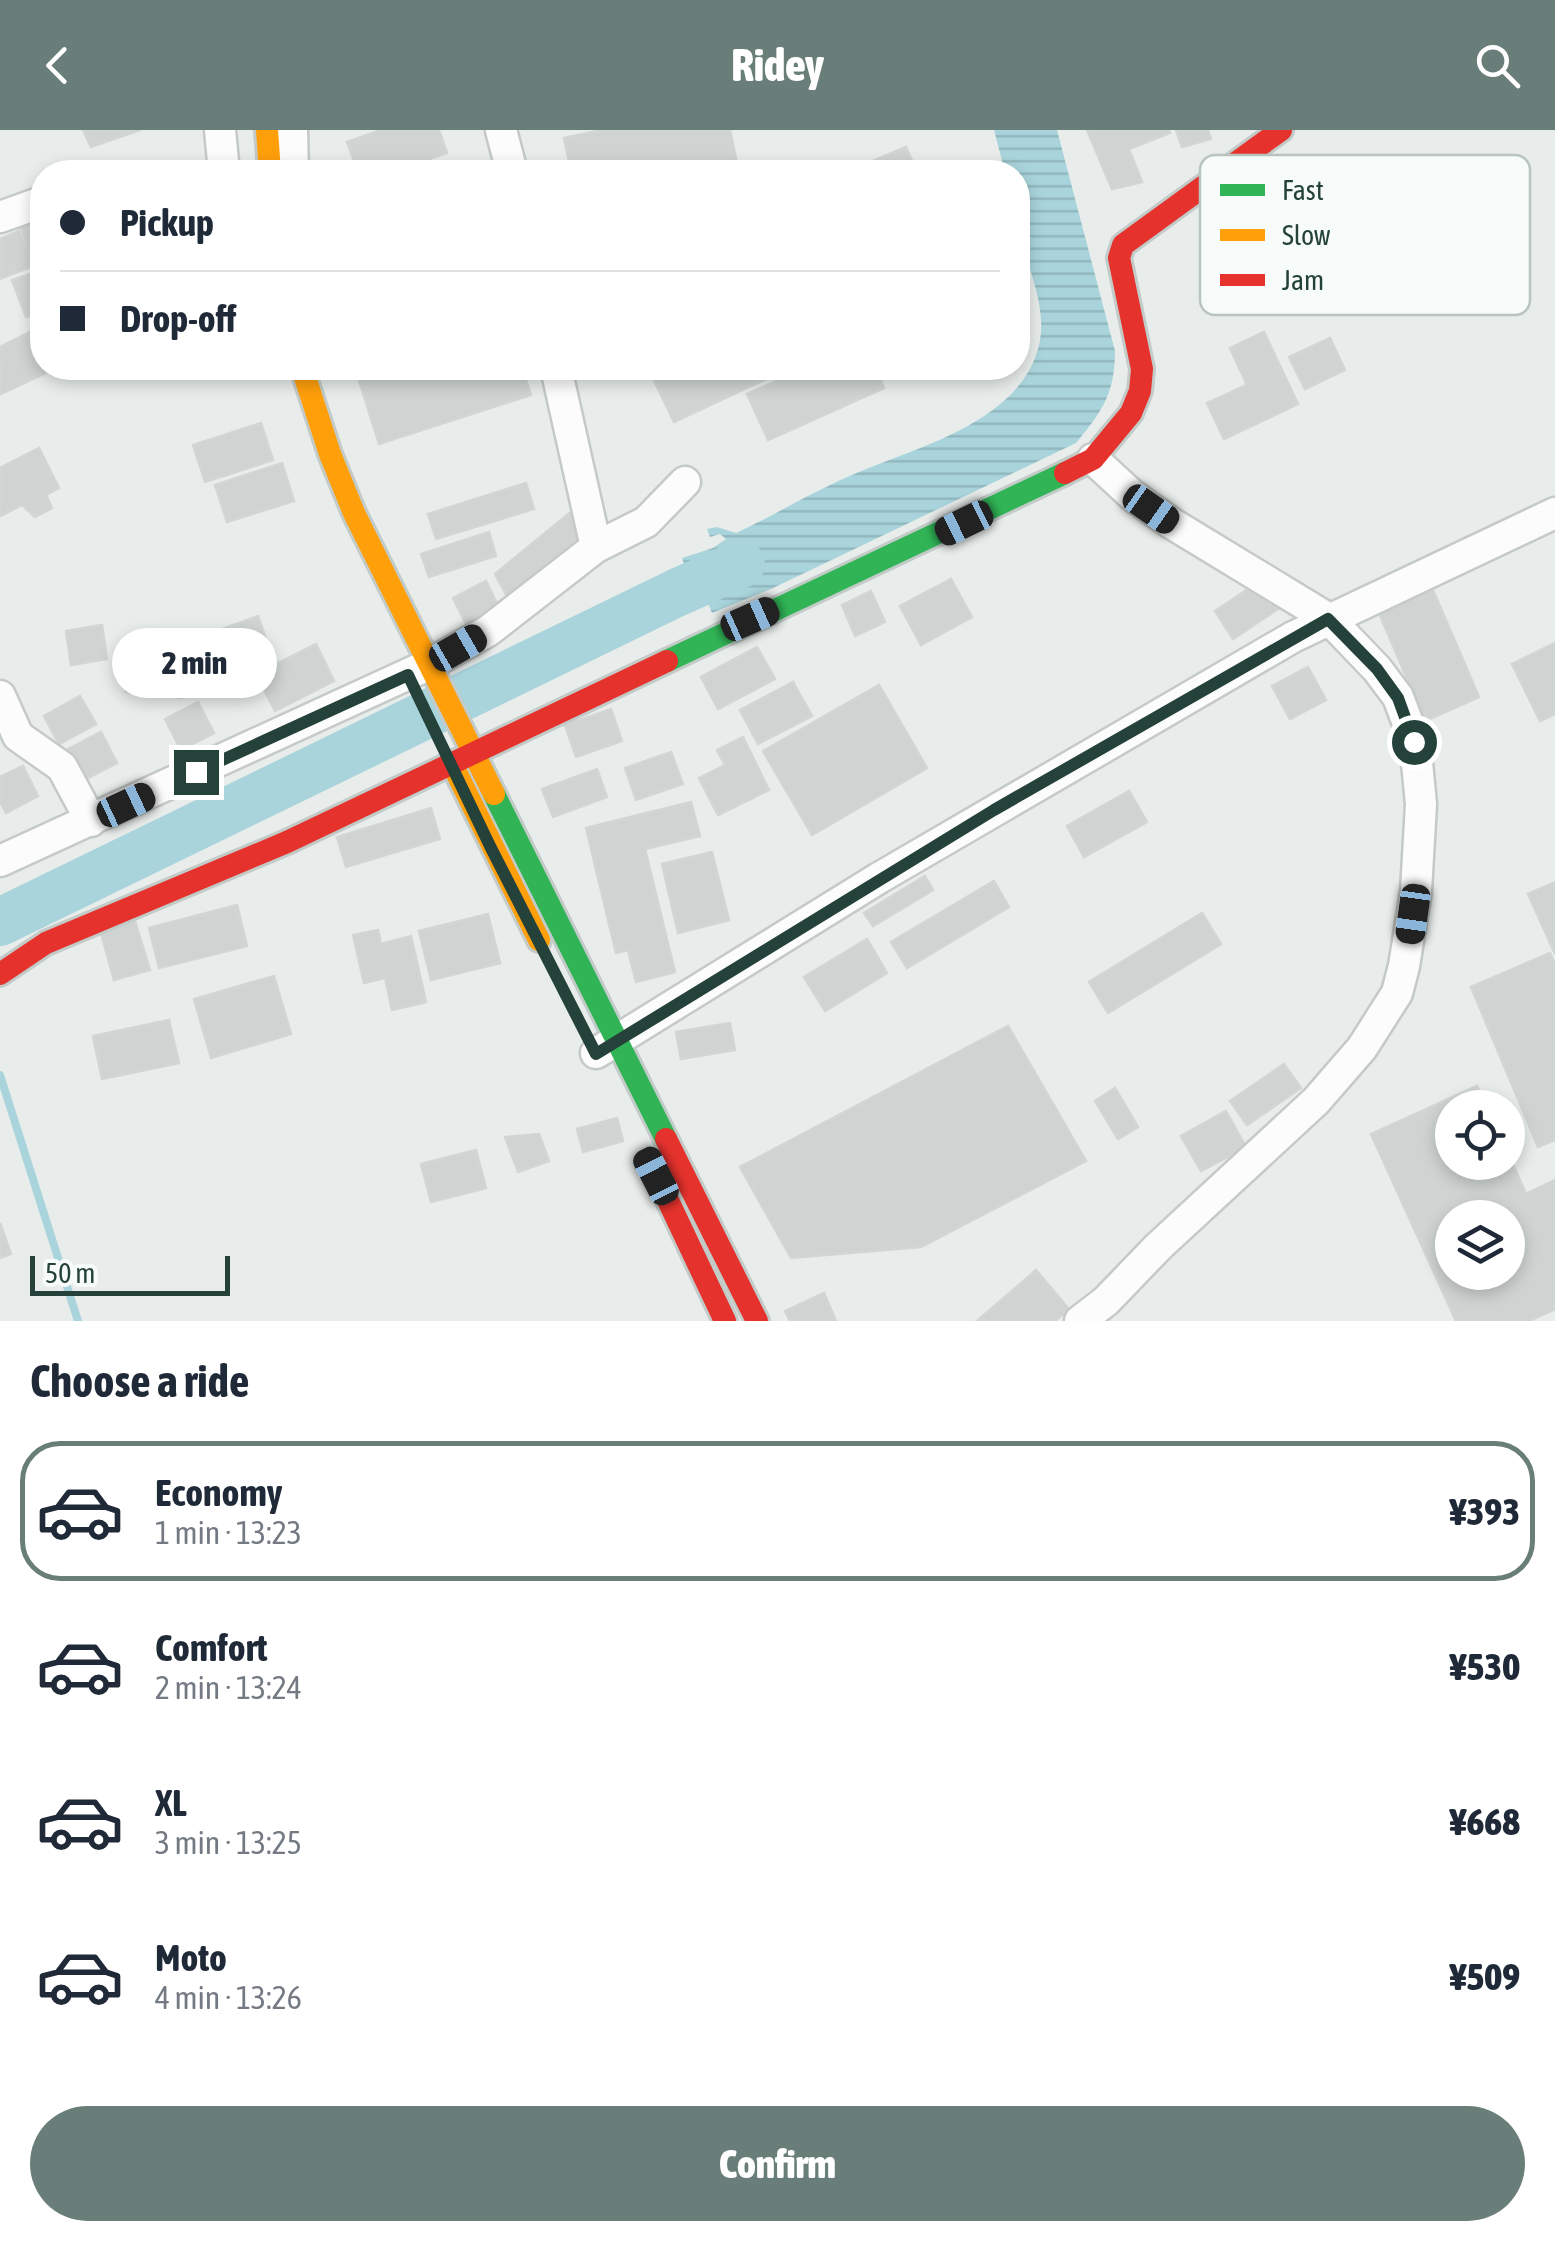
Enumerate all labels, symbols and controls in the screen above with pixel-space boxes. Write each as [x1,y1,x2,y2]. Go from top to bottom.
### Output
icon: back [30,38,85,93]
icon: search [1470,38,1525,93]
text: Ridey [731,39,824,91]
legend [1200,155,1530,315]
text: Fast [1282,174,1324,206]
text: Pickup [120,201,214,244]
text: Slow [1282,219,1331,251]
text: Jam [1282,264,1324,296]
text: Drop-off [120,297,236,340]
car [1118,480,1184,538]
car [930,496,998,550]
car [716,593,784,645]
car [425,620,491,676]
callout: 2 min [114,627,278,697]
text: 2 min [162,644,227,681]
route start [1392,720,1437,765]
route end [174,750,219,795]
car [92,779,160,831]
car [1394,882,1432,946]
map controls [1435,1090,1525,1290]
button: locate [1435,1090,1525,1180]
car [629,1142,683,1210]
button: layers [1435,1200,1525,1290]
scale bar [30,1251,230,1296]
text: 50 m [45,1257,95,1289]
text: Choose a ride [30,1355,249,1407]
icon: car [35,1466,125,1556]
text: Economy [155,1471,282,1514]
text: ¥393 [1450,1490,1520,1533]
text: 1 min · 13:23 [155,1514,302,1551]
icon: car [35,1621,125,1711]
text: Comfort [155,1626,267,1669]
text: ¥530 [1450,1645,1520,1688]
text: 2 min · 13:24 [155,1669,302,1706]
icon: car [35,1776,125,1866]
text: XL [155,1781,187,1824]
text: ¥668 [1450,1800,1520,1843]
text: 3 min · 13:25 [155,1824,302,1861]
icon: car [35,1931,125,2021]
text: Moto [155,1936,227,1979]
text: ¥509 [1450,1955,1520,1998]
text: 4 min · 13:26 [155,1979,302,2016]
button: Confirm [30,2106,1525,2221]

